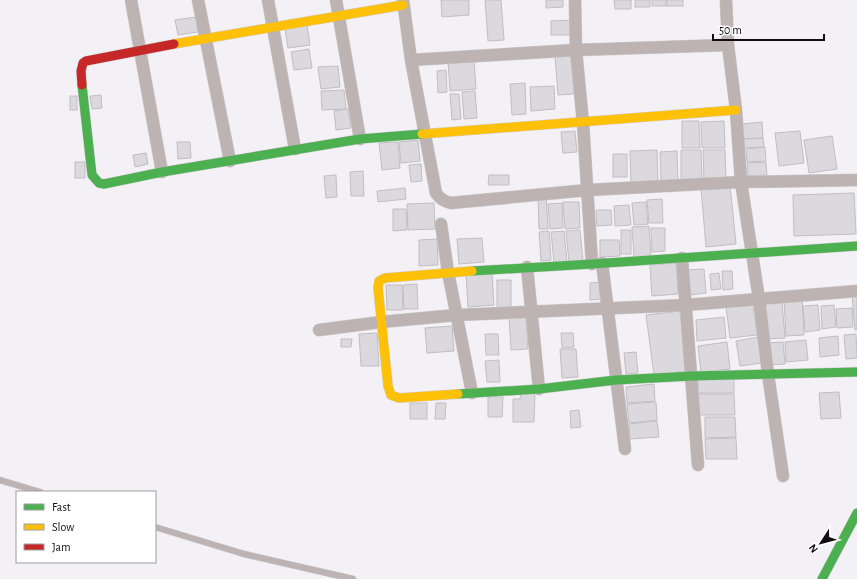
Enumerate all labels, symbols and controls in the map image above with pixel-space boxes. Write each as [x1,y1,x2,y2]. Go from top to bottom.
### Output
scale bar [713,16,824,42]
text: 50 m [719,24,742,36]
legend [16,491,156,563]
text: Fast [52,501,71,513]
text: Slow [52,521,74,533]
north arrow [801,523,841,563]
text: Jam [52,541,71,553]
text: N [807,542,820,555]

